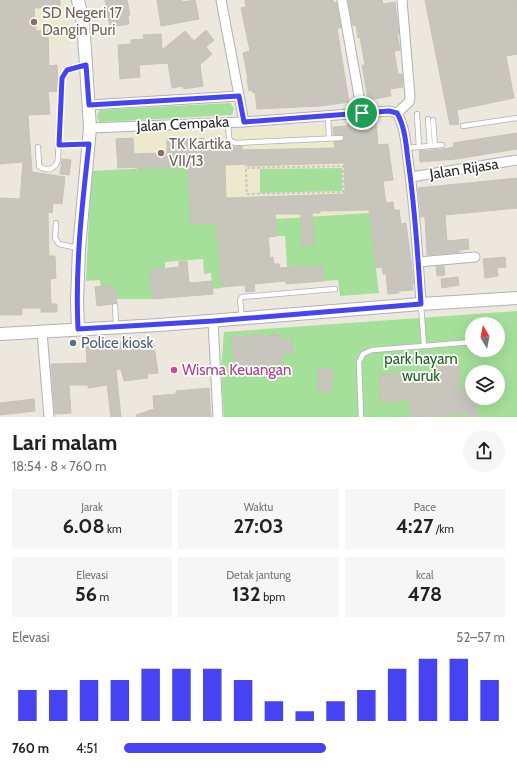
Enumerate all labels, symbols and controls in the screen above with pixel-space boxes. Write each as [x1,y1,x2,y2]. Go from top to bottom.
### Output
place label: SD Negeri 17 Dangin Puri [42,4,122,39]
marker: SD Negeri 17 Dangin Puri [29,17,39,27]
pin [345,96,379,130]
icon: arrive [351,102,373,124]
street label: Jalan Cempaka [135,113,231,135]
place label: TK Kartika VII/13 [169,135,232,170]
marker: TK Kartika VII/13 [156,148,166,158]
street label: Jalan Rijasa [427,155,500,183]
north arrow [465,317,505,357]
map controls [465,317,505,405]
place label: Police kiosk [81,334,153,352]
marker: Police kiosk [68,338,78,348]
park label: park hayam wuruk [384,350,458,385]
place label: Wisma Keuangan [182,361,291,379]
marker: Wisma Keuangan [169,365,179,375]
button: layers [465,365,505,405]
text: Lari malam [12,429,117,456]
button: share [463,430,505,472]
text: 18:54 · 8 × 760 m [12,458,106,474]
text: Jarak [81,500,103,514]
text: Waktu [244,500,273,514]
text: Pace [414,500,436,514]
text: 6.08 [63,514,104,538]
text: 27:03 [233,514,284,538]
text: 4:27 [396,514,433,538]
text: km [104,522,122,536]
text: /km [433,522,454,536]
text: Elevasi [76,568,108,582]
text: Detak jantung [226,568,291,582]
text: kcal [416,568,434,582]
text: 56 [75,582,97,606]
text: 132 [232,582,261,606]
text: 478 [407,582,442,606]
text: m [97,590,109,604]
text: bpm [261,590,285,604]
text: Elevasi [12,629,50,645]
text: 52–57 m [456,629,505,645]
text: 760 m [12,740,49,756]
text: 4:51 [76,740,98,756]

